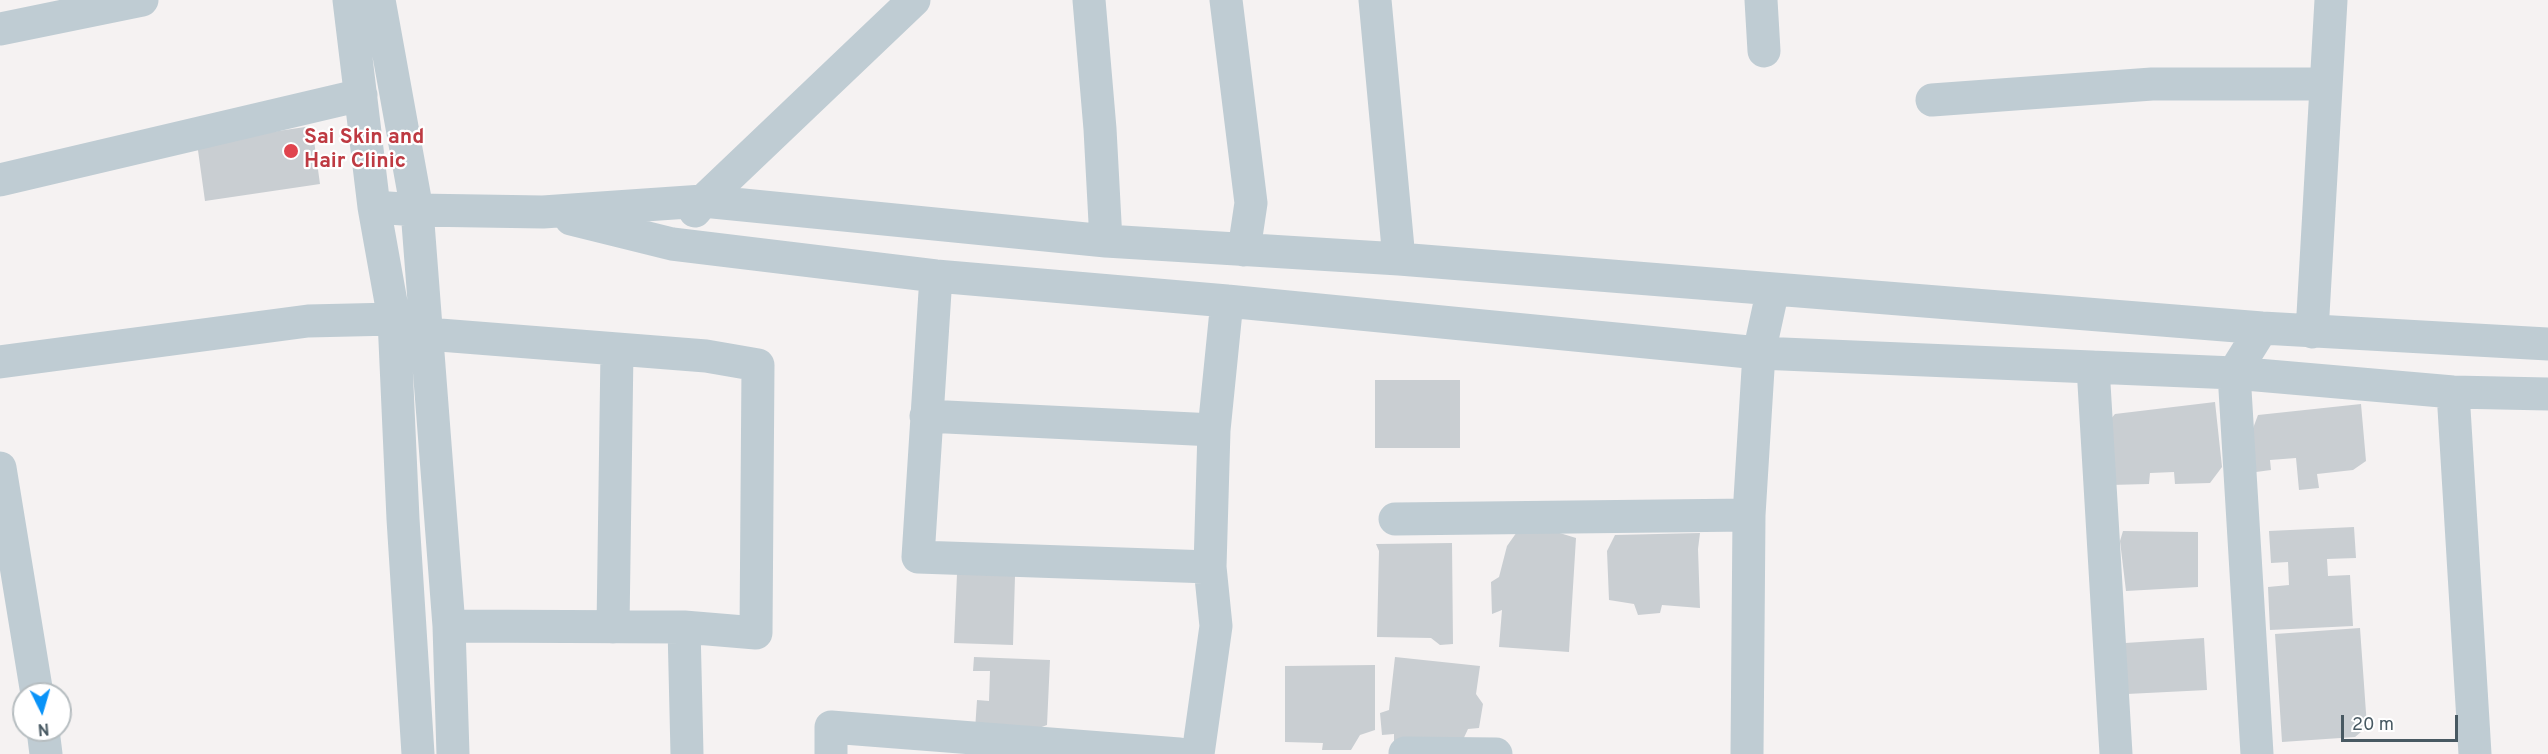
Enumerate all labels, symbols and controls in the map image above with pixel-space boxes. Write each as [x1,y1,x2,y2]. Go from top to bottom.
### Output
place label: Sai Skin and Hair Clinic [304,126,424,176]
marker: Sai Skin and Hair Clinic [282,142,300,160]
north arrow [12,682,72,742]
scale bar [2344,703,2461,741]
text: 20 m [2352,714,2394,737]
text: N [37,717,50,738]

